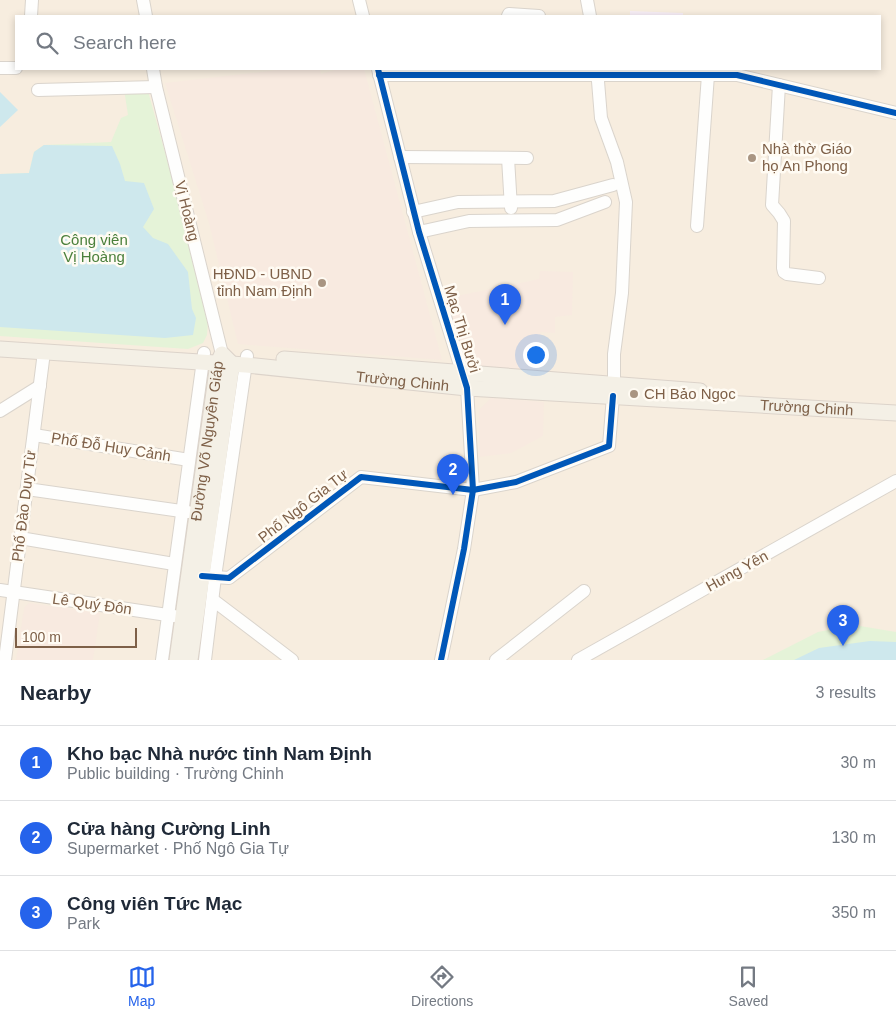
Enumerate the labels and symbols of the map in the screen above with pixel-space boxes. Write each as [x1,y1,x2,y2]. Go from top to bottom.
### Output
place label: Nhà thờ Giáo họ An Phong [762,140,852,174]
marker: Nhà thờ Giáo họ An Phong [746,152,758,164]
street label: Vị Hoàng [172,179,203,243]
park label: Công viên Vị Hoàng [60,231,128,265]
place label: HĐND - UBND tỉnh Nam Định [213,265,312,299]
marker: HĐND - UBND tỉnh Nam Định [316,277,328,289]
street label: Mạc Thị Bưởi [441,283,484,375]
pin: 1 [489,284,521,325]
your location [523,342,549,368]
street label: Đường Võ Nguyên Giáp [187,360,226,522]
street label: Trường Chinh [355,368,450,394]
place label: CH Bảo Ngọc [644,385,736,402]
marker: CH Bảo Ngọc [628,388,640,400]
street label: Trường Chinh [760,396,854,419]
street label: Phố Đỗ Huy Cảnh [50,429,172,464]
street label: Phố Đào Duy Từ [8,449,39,563]
pin: 2 [437,454,469,495]
street label: Phố Ngô Gia Tự [255,465,351,546]
street label: Hưng Yên [703,547,771,595]
street label: Lê Quý Đôn [51,590,133,617]
pin: 3 [827,605,859,646]
scale bar [15,625,138,648]

